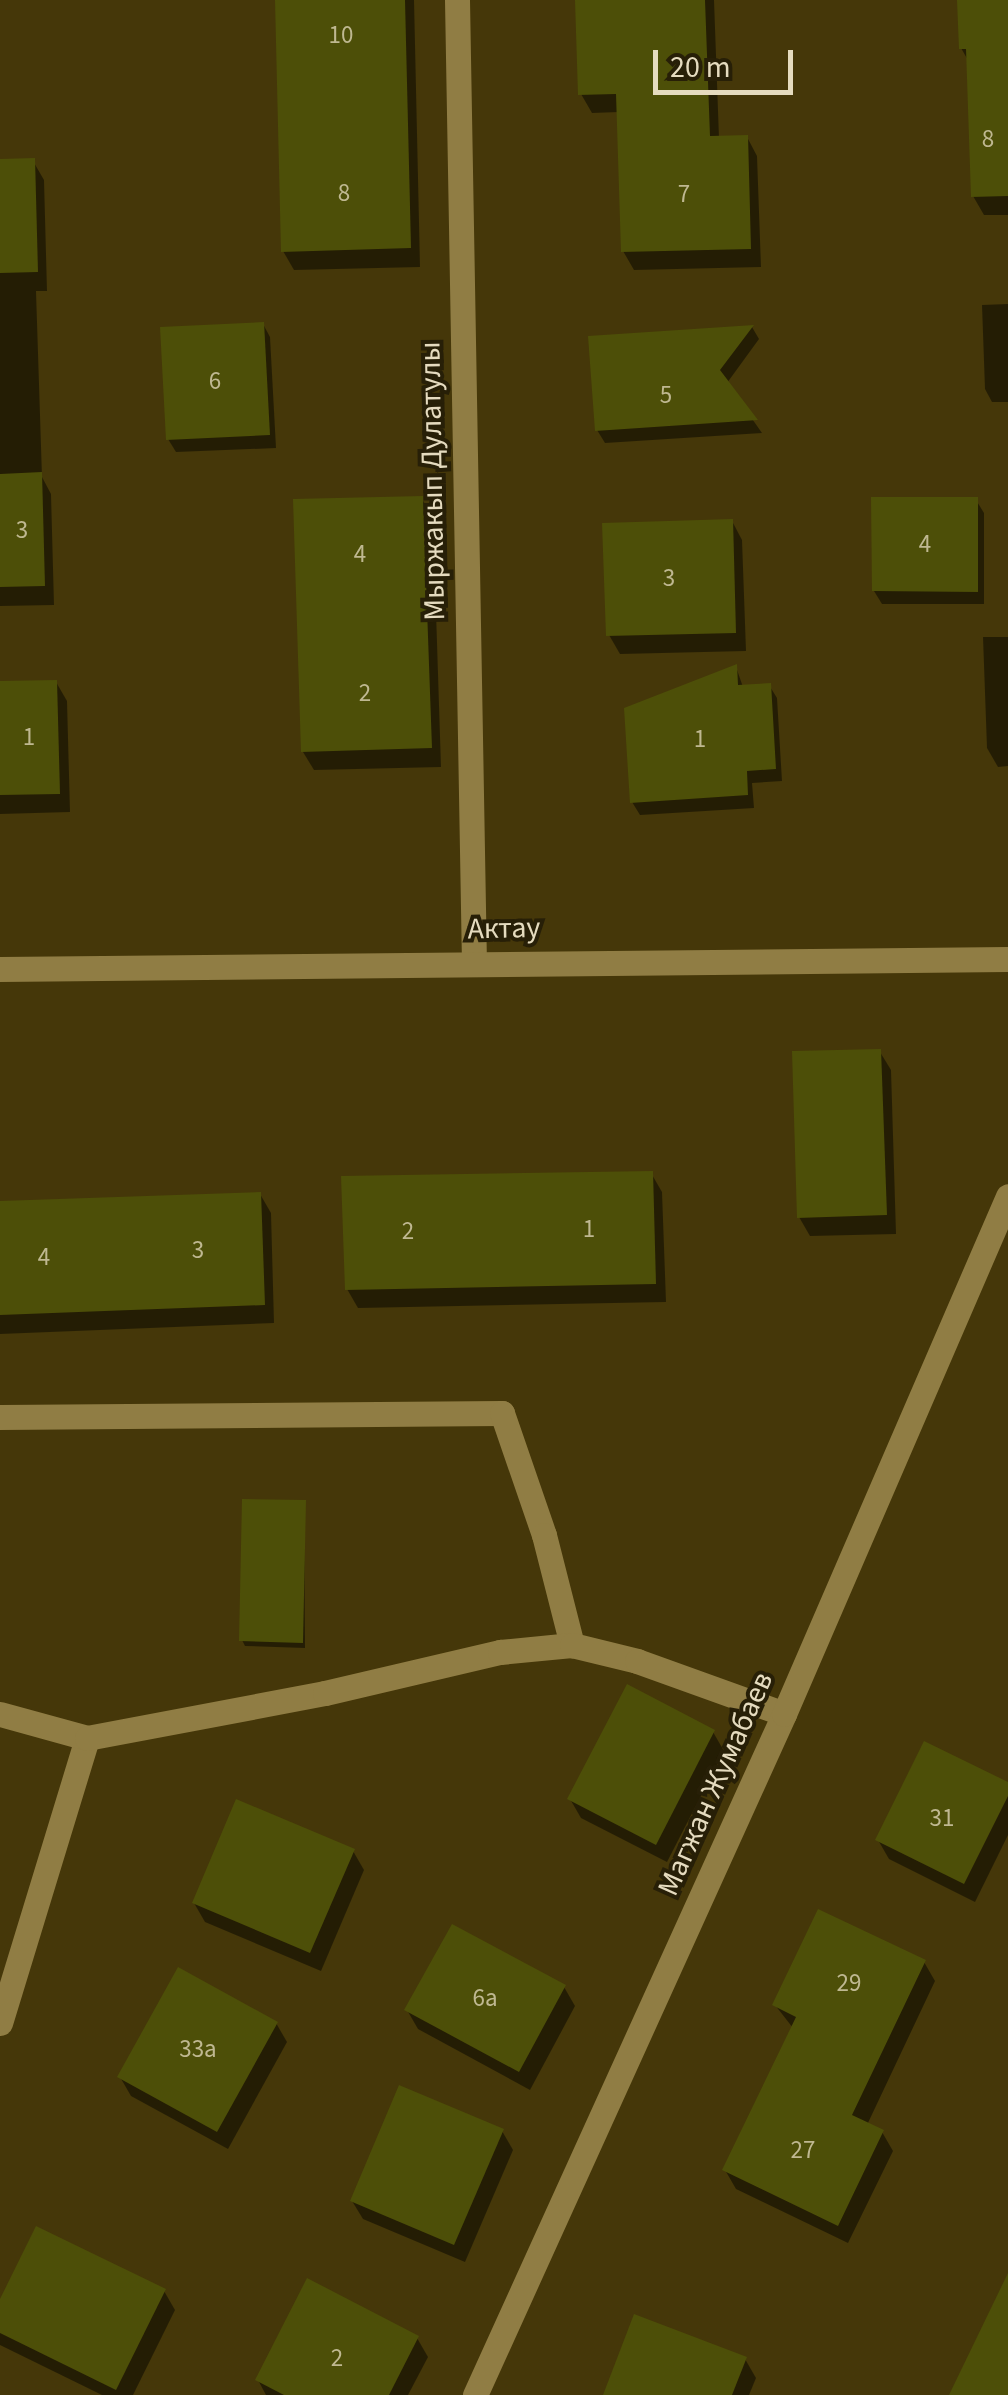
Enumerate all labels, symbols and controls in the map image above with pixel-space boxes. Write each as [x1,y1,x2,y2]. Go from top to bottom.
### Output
house number: 10 [329,20,353,50]
scale bar [658,30,798,92]
text: 20 m [670,46,731,89]
house number: 8 [982,124,994,154]
house number: 8 [338,178,350,208]
house number: 7 [678,179,690,209]
street label: Мыржакып Дулатулы [413,341,453,621]
house number: 6 [209,366,221,396]
house number: 5 [660,380,672,410]
house number: 3 [16,515,28,545]
house number: 4 [919,529,931,559]
house number: 4 [354,539,366,569]
house number: 3 [663,563,675,593]
house number: 2 [359,678,371,708]
house number: 1 [23,722,35,752]
house number: 1 [694,724,706,754]
street label: Актау [467,910,541,948]
house number: 1 [583,1214,595,1244]
house number: 2 [402,1216,414,1246]
house number: 3 [192,1235,204,1265]
house number: 4 [38,1242,50,1272]
street label: Магжан Жумабаев [651,1667,781,1901]
house number: 31 [930,1803,954,1833]
house number: 29 [837,1968,861,1998]
house number: 6а [472,1983,498,2013]
house number: 33а [179,2034,217,2064]
house number: 27 [791,2135,815,2165]
house number: 2 [331,2343,343,2373]

